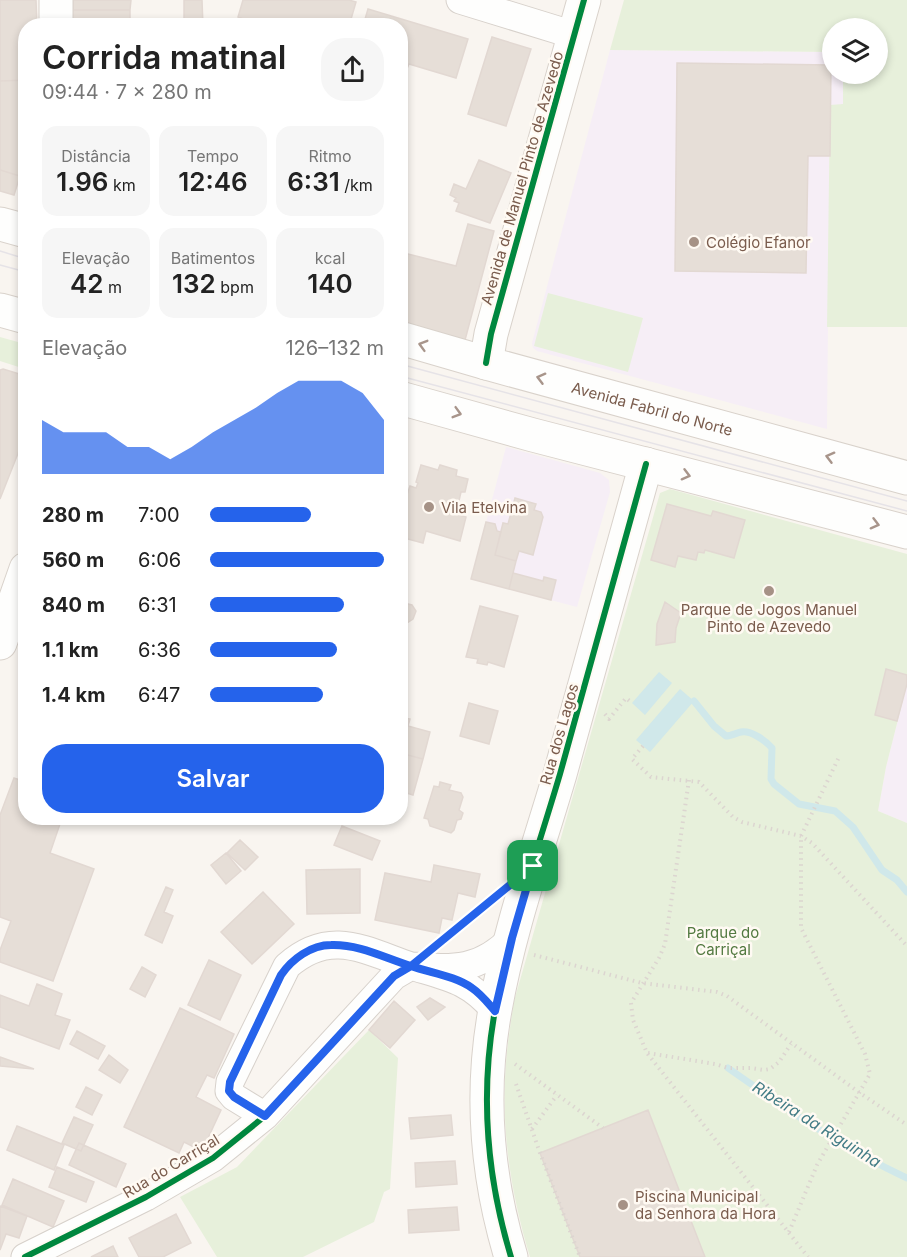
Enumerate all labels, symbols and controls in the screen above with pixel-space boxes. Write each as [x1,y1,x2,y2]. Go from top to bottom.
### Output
map controls [822,18,888,84]
button: layers [822,18,888,84]
text: Corrida matinal [42,37,286,77]
button: share [321,38,384,101]
street label: Avenida de Manuel Pinto de Azevedo [477,49,567,307]
text: 09:44 · 7 × 280 m [42,80,212,104]
text: Distância [61,146,131,166]
text: Tempo [187,146,239,166]
text: Ritmo [308,146,352,166]
text: 1.96 [56,166,108,197]
text: 12:46 [178,166,248,197]
text: 6:31 [287,166,340,197]
text: km [108,175,136,195]
text: /km [340,175,373,195]
place label: Colégio Efanor [706,233,811,252]
marker: Colégio Efanor [687,235,701,249]
text: Elevação [62,248,130,268]
text: Batimentos [171,248,255,268]
text: kcal [315,248,345,268]
text: 42 [70,268,104,299]
text: 132 [172,268,216,299]
text: 140 [307,268,353,299]
text: m [104,277,122,297]
text: bpm [216,277,254,297]
text: Elevação [42,336,127,360]
text: 126–132 m [285,336,384,360]
one-way arrow [418,340,429,352]
one-way arrow [536,373,547,385]
street label: Avenida Fabril do Norte [570,377,735,440]
one-way arrow [452,406,462,419]
one-way arrow [825,452,836,464]
one-way arrow [681,467,691,480]
place label: Vila Etelvina [441,498,527,517]
marker: Vila Etelvina [422,500,436,514]
text: 280 m [42,503,104,527]
text: 7:00 [138,503,180,527]
one-way arrow [869,516,879,529]
text: 560 m [42,548,104,572]
text: 6:06 [138,548,181,572]
marker: Parque de Jogos Manuel Pinto de Azevedo [762,584,776,598]
text: 840 m [42,593,105,617]
text: 6:31 [138,593,177,617]
place label: Parque de Jogos Manuel Pinto de Azevedo [681,600,857,636]
text: 1.1 km [42,638,99,662]
text: 6:36 [138,638,181,662]
street label: Rua dos Lagos [535,681,583,787]
text: 1.4 km [42,683,105,707]
text: 6:47 [138,683,180,707]
button: Salvar [42,744,384,813]
pin [507,840,558,891]
icon: arrive [516,849,549,882]
park label: Parque do Carriçal [687,923,759,959]
water label: Ribeira da Riguinha [749,1076,885,1172]
street label: Rua do Carriçal [119,1130,223,1202]
place label: Piscina Municipal da Senhora da Hora [635,1187,776,1223]
marker: Piscina Municipal da Senhora da Hora [616,1198,630,1212]

